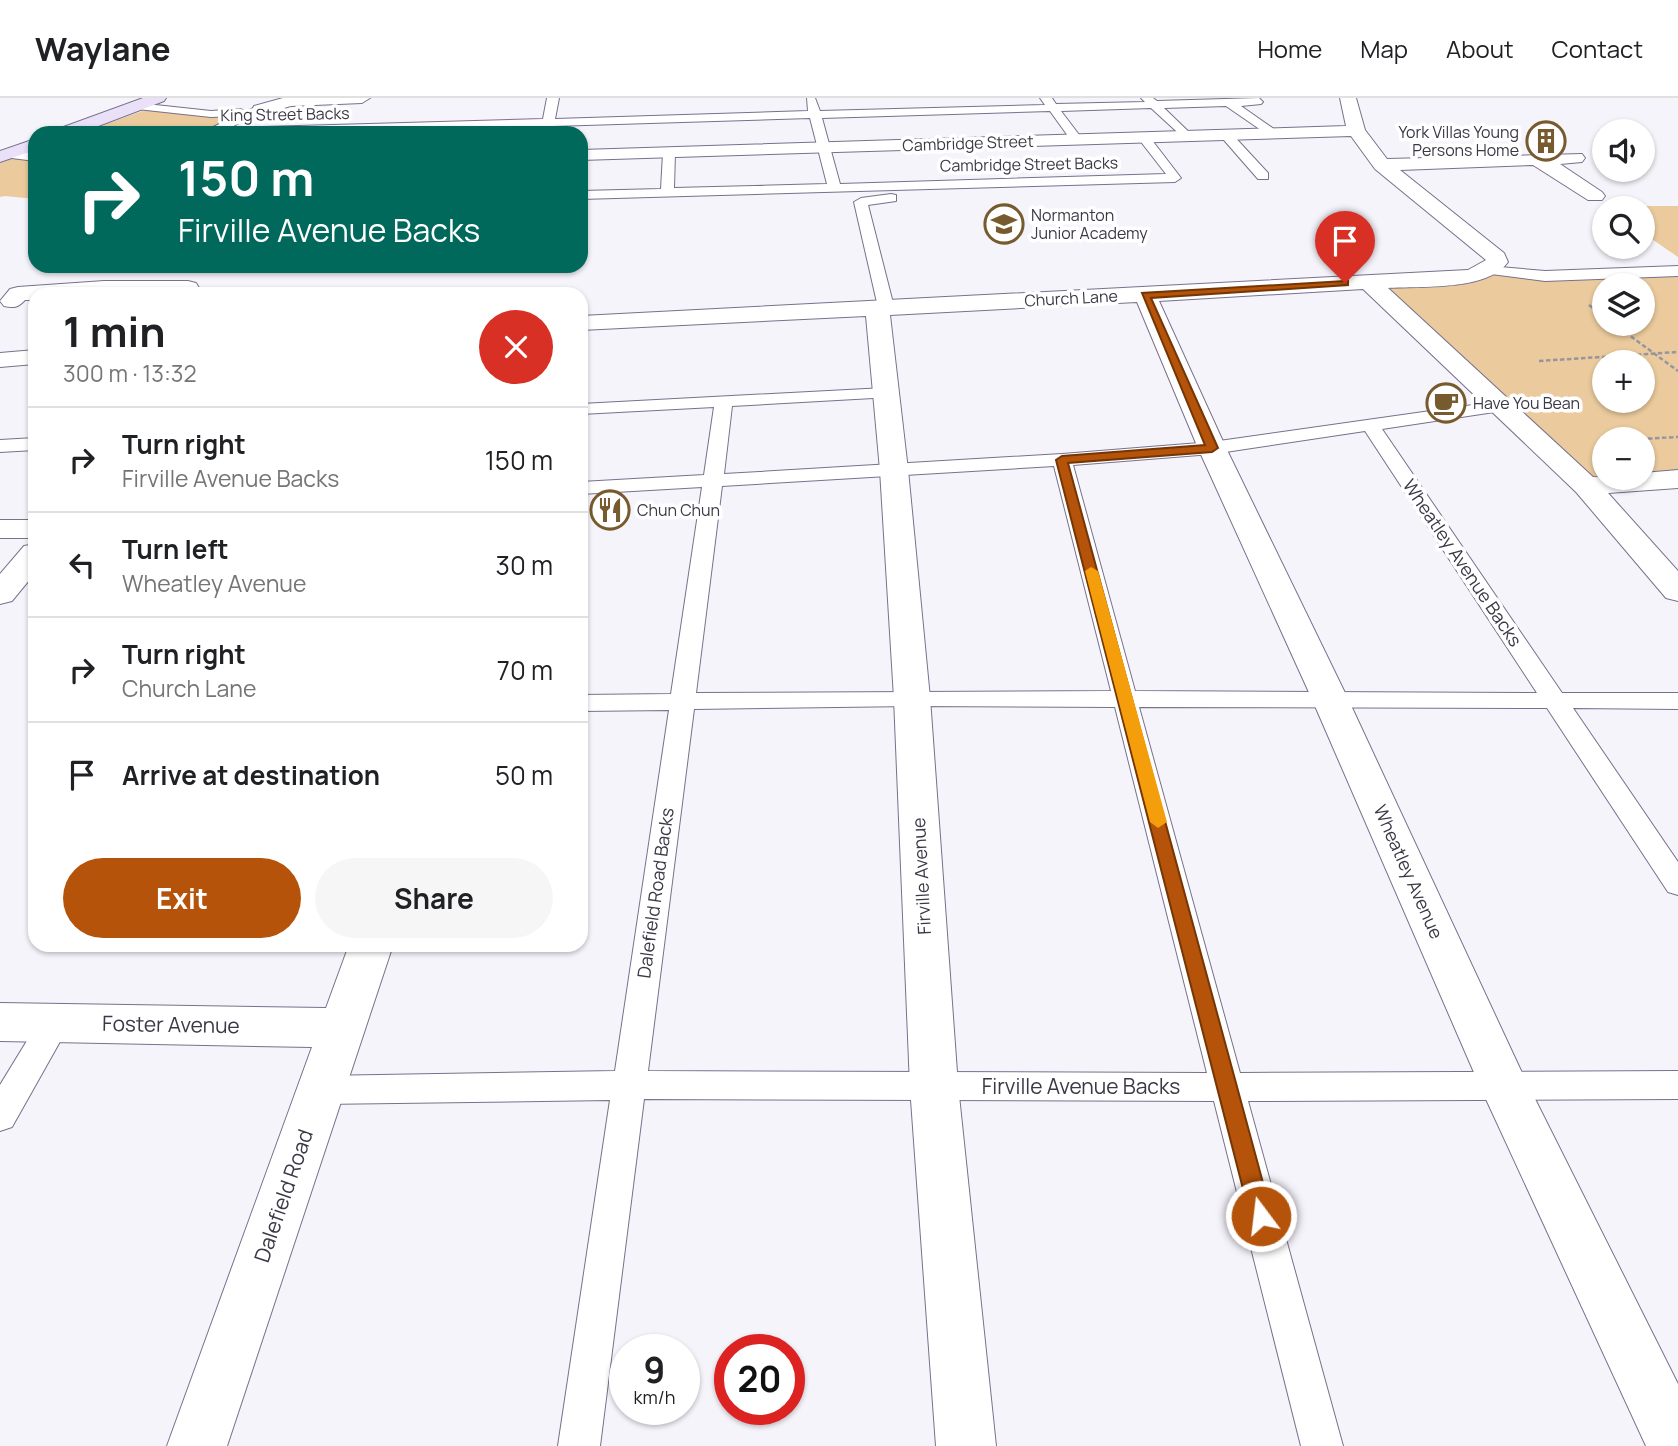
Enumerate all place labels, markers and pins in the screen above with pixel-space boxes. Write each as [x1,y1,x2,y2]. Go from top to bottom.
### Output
building icon: York Villas Young Persons Home [1525,120,1567,162]
place label: York Villas Young Persons Home [1398,121,1519,161]
school or university icon: Normanton Junior Academy [983,203,1025,245]
place label: Normanton Junior Academy [1031,204,1148,244]
pin [1315,211,1375,283]
cafe icon: Have You Bean [1425,382,1467,424]
place label: Have You Bean [1473,392,1580,414]
restaurant icon: Chun Chun [589,489,631,531]
place label: Chun Chun [637,499,720,521]

